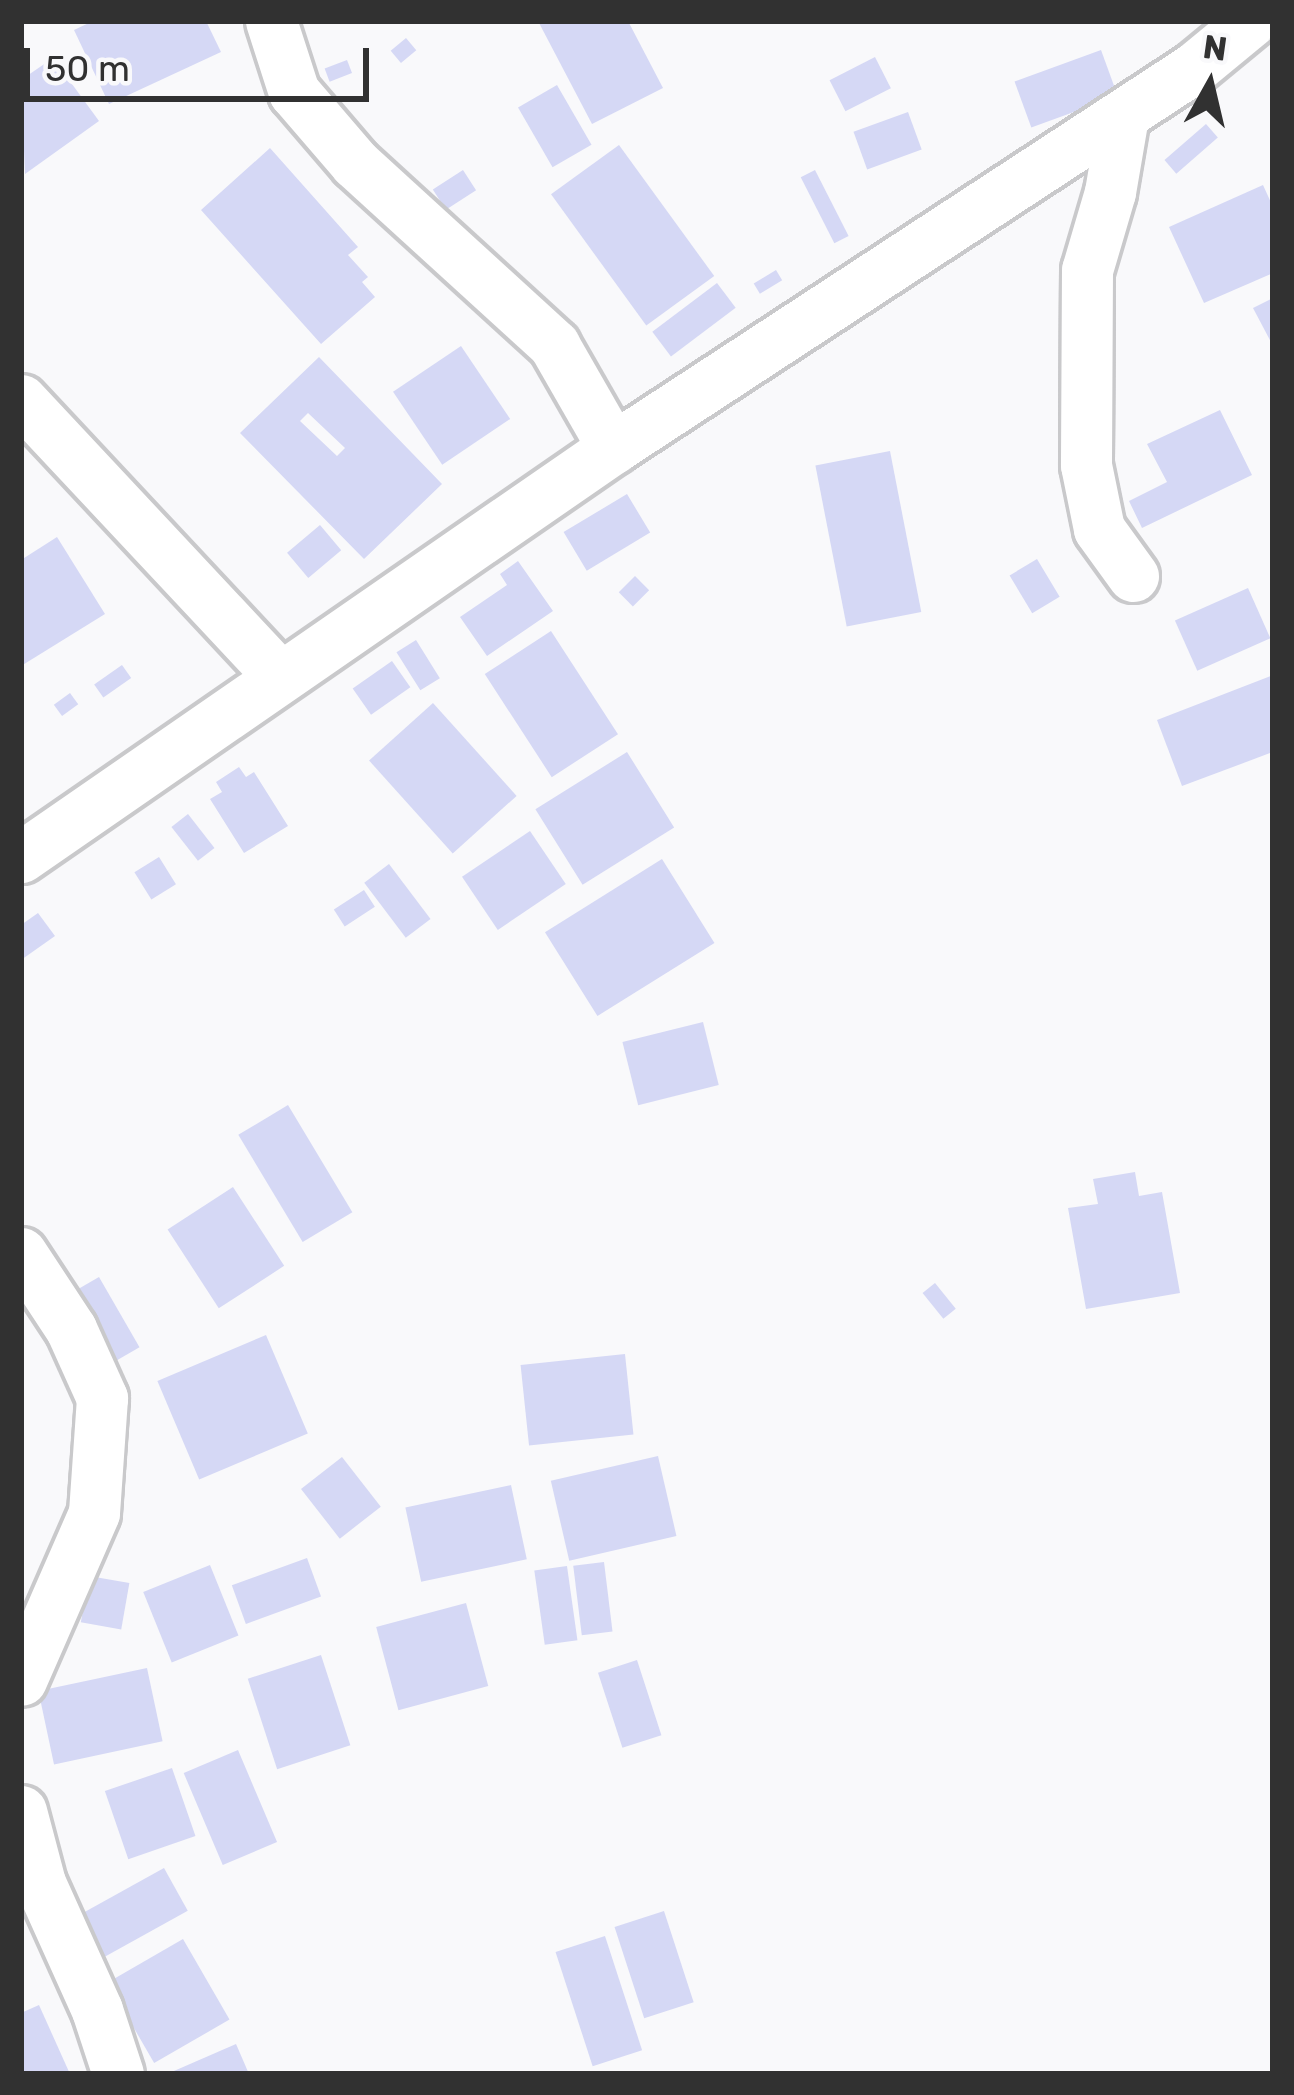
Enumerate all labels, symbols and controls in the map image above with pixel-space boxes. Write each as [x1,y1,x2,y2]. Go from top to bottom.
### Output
scale bar [30,24,375,98]
north arrow [1150,24,1270,144]
text: N [1201,27,1230,69]
text: 50 m [45,47,130,90]

